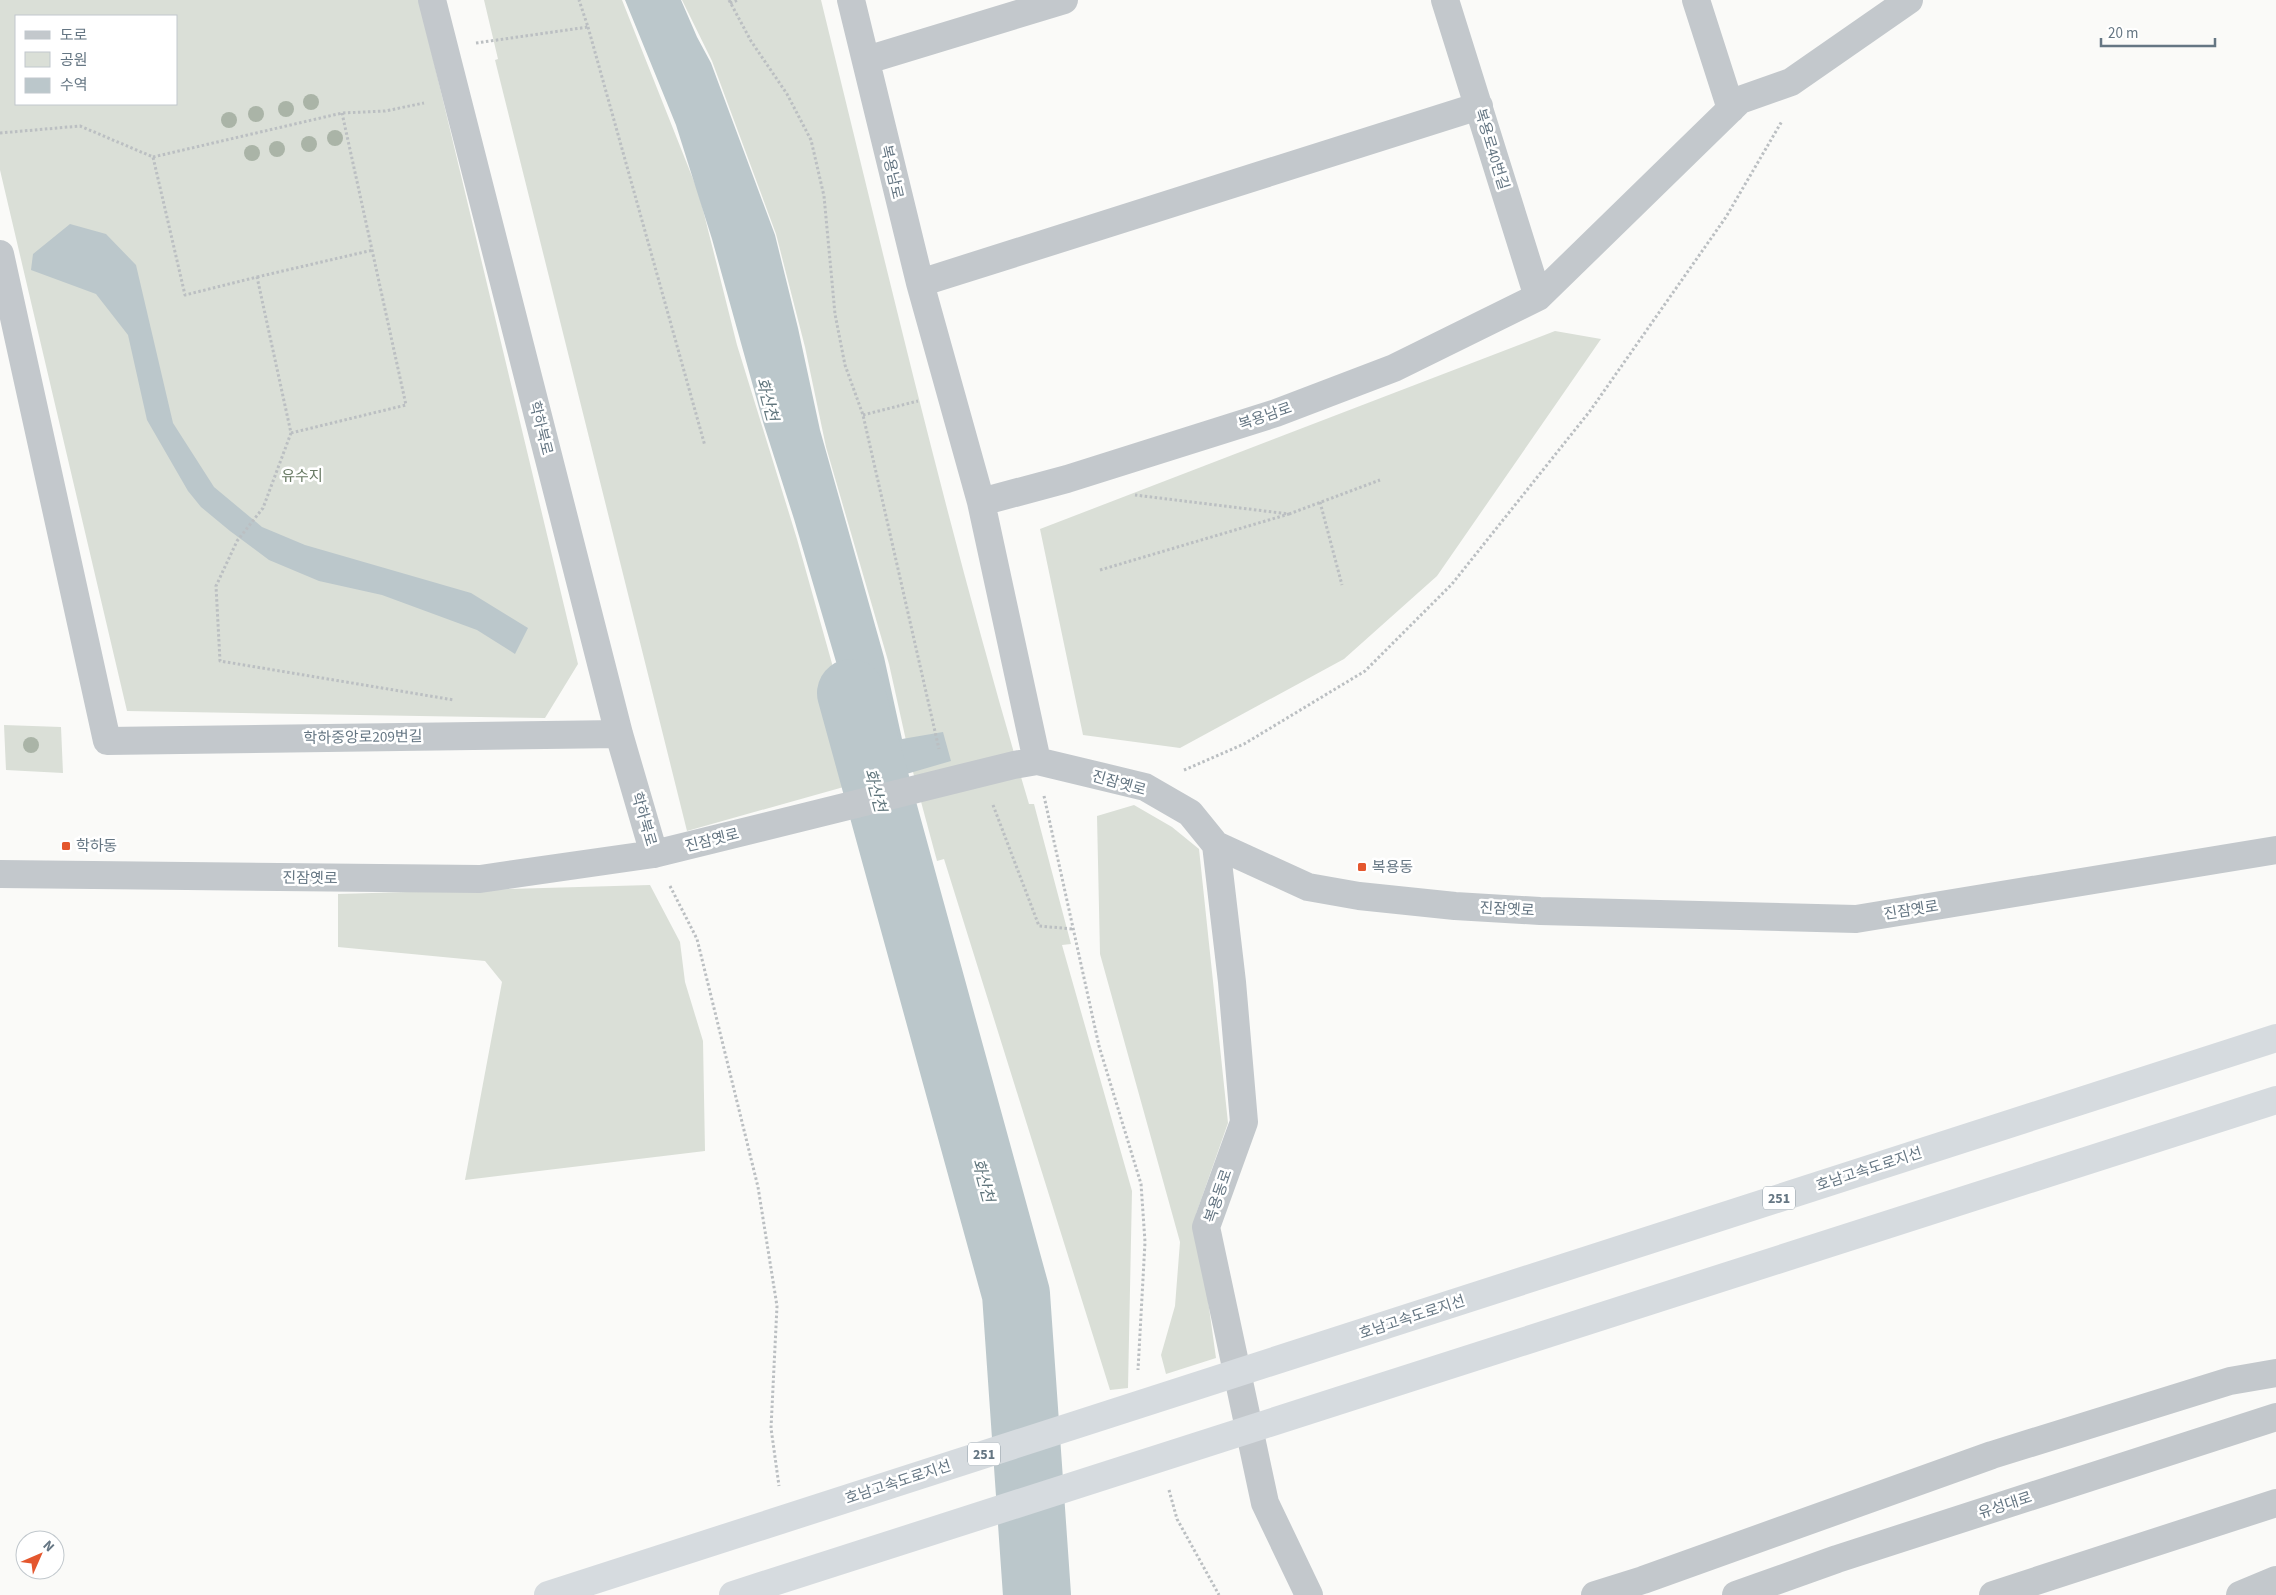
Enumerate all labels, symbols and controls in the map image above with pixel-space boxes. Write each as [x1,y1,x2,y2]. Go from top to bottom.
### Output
legend [15,15,178,105]
scale bar [2101,15,2215,47]
text: 20 m [2108,23,2138,44]
text: 도로 [60,25,88,46]
text: 공원 [60,50,88,71]
text: 수역 [60,75,88,96]
street label: 복용로40번길 [1469,106,1514,192]
street label: 복용남로 [875,143,908,201]
water label: 화산천 [751,375,784,426]
street label: 복용남로 [1236,398,1295,435]
street label: 학하북로 [524,399,557,457]
park label: 유수지 [281,466,323,487]
street label: 학하중앙로209번길 [303,726,423,749]
water label: 화산천 [859,766,892,817]
street label: 진잠옛로 [1089,766,1148,801]
street label: 학하북로 [626,790,661,849]
street label: 진잠옛로 [683,824,741,857]
place label: 학하동 [76,836,117,857]
marker: 학하동 [60,840,72,852]
place label: 복용동 [1372,857,1413,878]
marker: 복용동 [1356,861,1368,873]
street label: 진잠옛로 [282,868,338,889]
street label: 진잠옛로 [1882,896,1940,925]
street label: 진잠옛로 [1479,898,1535,921]
street label: 호남고속도로지선 [1813,1142,1925,1197]
water label: 화산천 [967,1156,1000,1207]
street label: 복용동로 [1200,1167,1237,1226]
road number: 251 [1763,1186,1795,1210]
street label: 호남고속도로지선 [1356,1290,1468,1345]
road number: 251 [968,1442,1000,1466]
street label: 호남고속도로지선 [842,1455,954,1510]
street label: 유성대로 [1976,1487,2035,1524]
north arrow [15,1530,65,1580]
text: N [38,1536,59,1557]

